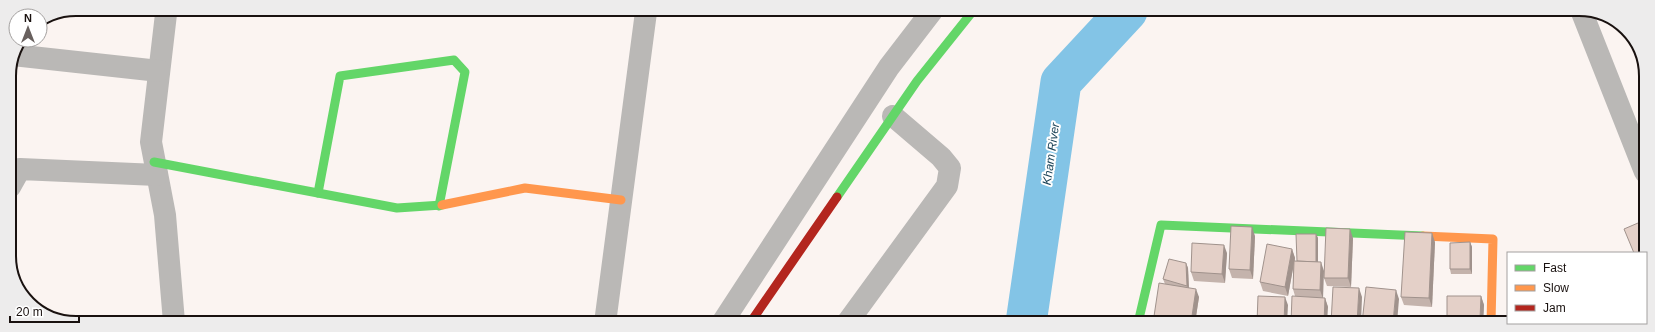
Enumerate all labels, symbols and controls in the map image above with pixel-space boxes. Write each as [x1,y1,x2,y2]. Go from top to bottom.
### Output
north arrow [8,8,48,48]
text: N [24,12,32,24]
water label: Kham River [1040,121,1062,186]
legend [1507,252,1647,324]
text: Fast [1543,261,1567,275]
text: Slow [1543,281,1569,295]
scale bar [10,298,79,324]
text: Jam [1543,301,1566,315]
text: 20 m [16,305,43,319]

